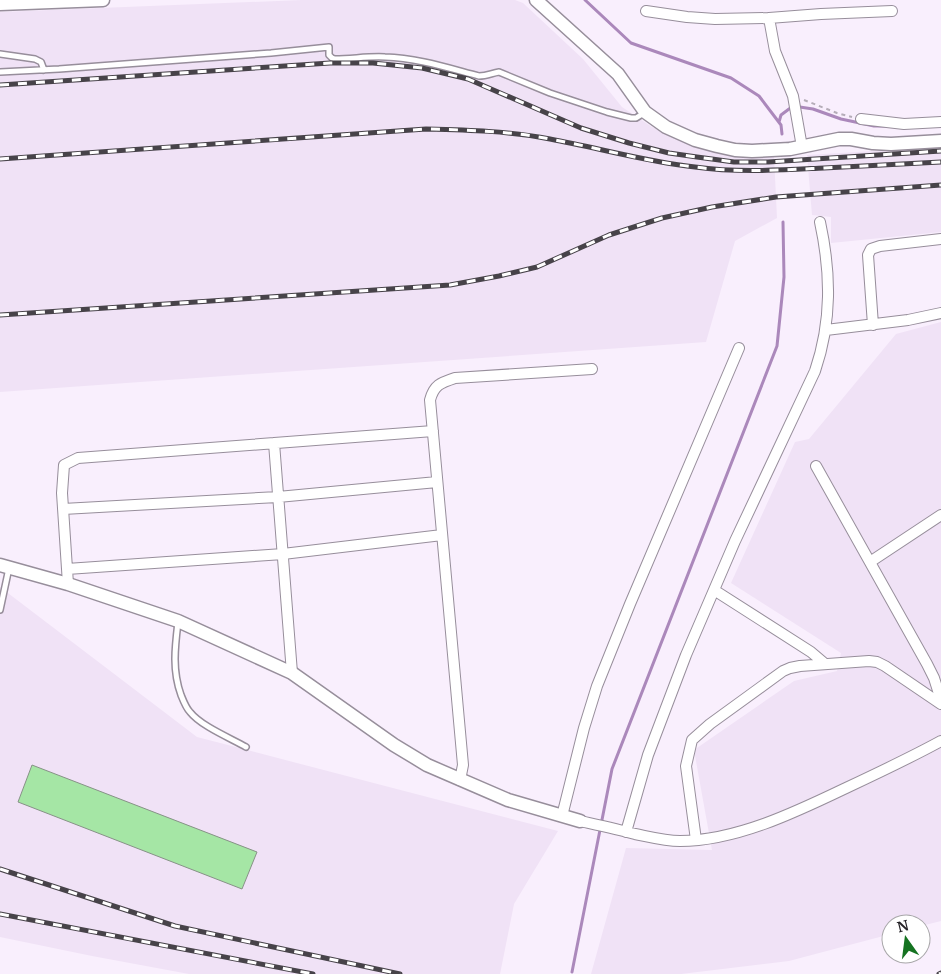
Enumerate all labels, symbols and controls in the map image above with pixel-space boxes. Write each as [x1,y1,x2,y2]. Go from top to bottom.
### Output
north arrow [881,914,931,964]
text: N [895,916,910,936]

